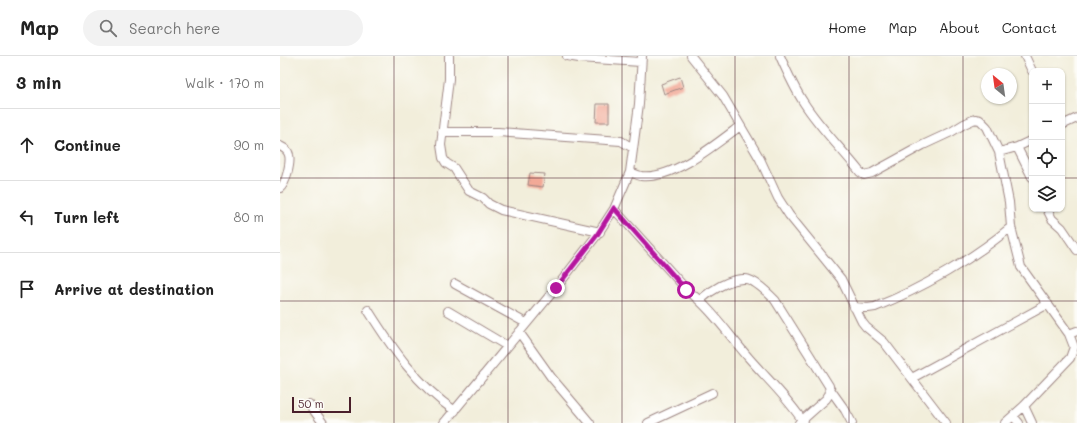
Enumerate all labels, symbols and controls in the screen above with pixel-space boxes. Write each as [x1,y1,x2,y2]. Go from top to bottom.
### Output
search box [83,10,363,46]
text: Map [20,15,59,40]
icon: search [97,17,119,39]
text: Search here [129,18,220,38]
text: Home [828,18,866,37]
text: Map [888,18,917,37]
text: About [939,18,980,37]
text: Contact [1002,18,1057,37]
north arrow [981,68,1017,104]
map controls [1029,68,1065,212]
button: + [1029,68,1065,104]
text: 3 min [16,71,61,93]
text: Walk · 170 m [185,74,264,91]
button: − [1029,104,1065,140]
icon: ahead [16,134,38,156]
text: Continue [54,135,121,155]
text: 90 m [234,136,264,153]
button: locate [1029,140,1065,176]
button: layers [1029,176,1065,212]
icon: left [16,206,38,228]
text: Turn left [54,207,119,227]
text: 80 m [234,208,264,225]
icon: arrive [16,278,38,300]
text: Arrive at destination [54,279,214,299]
route end [547,279,565,297]
route start [677,281,695,299]
scale bar [292,395,351,414]
text: 50 m [298,396,324,411]

